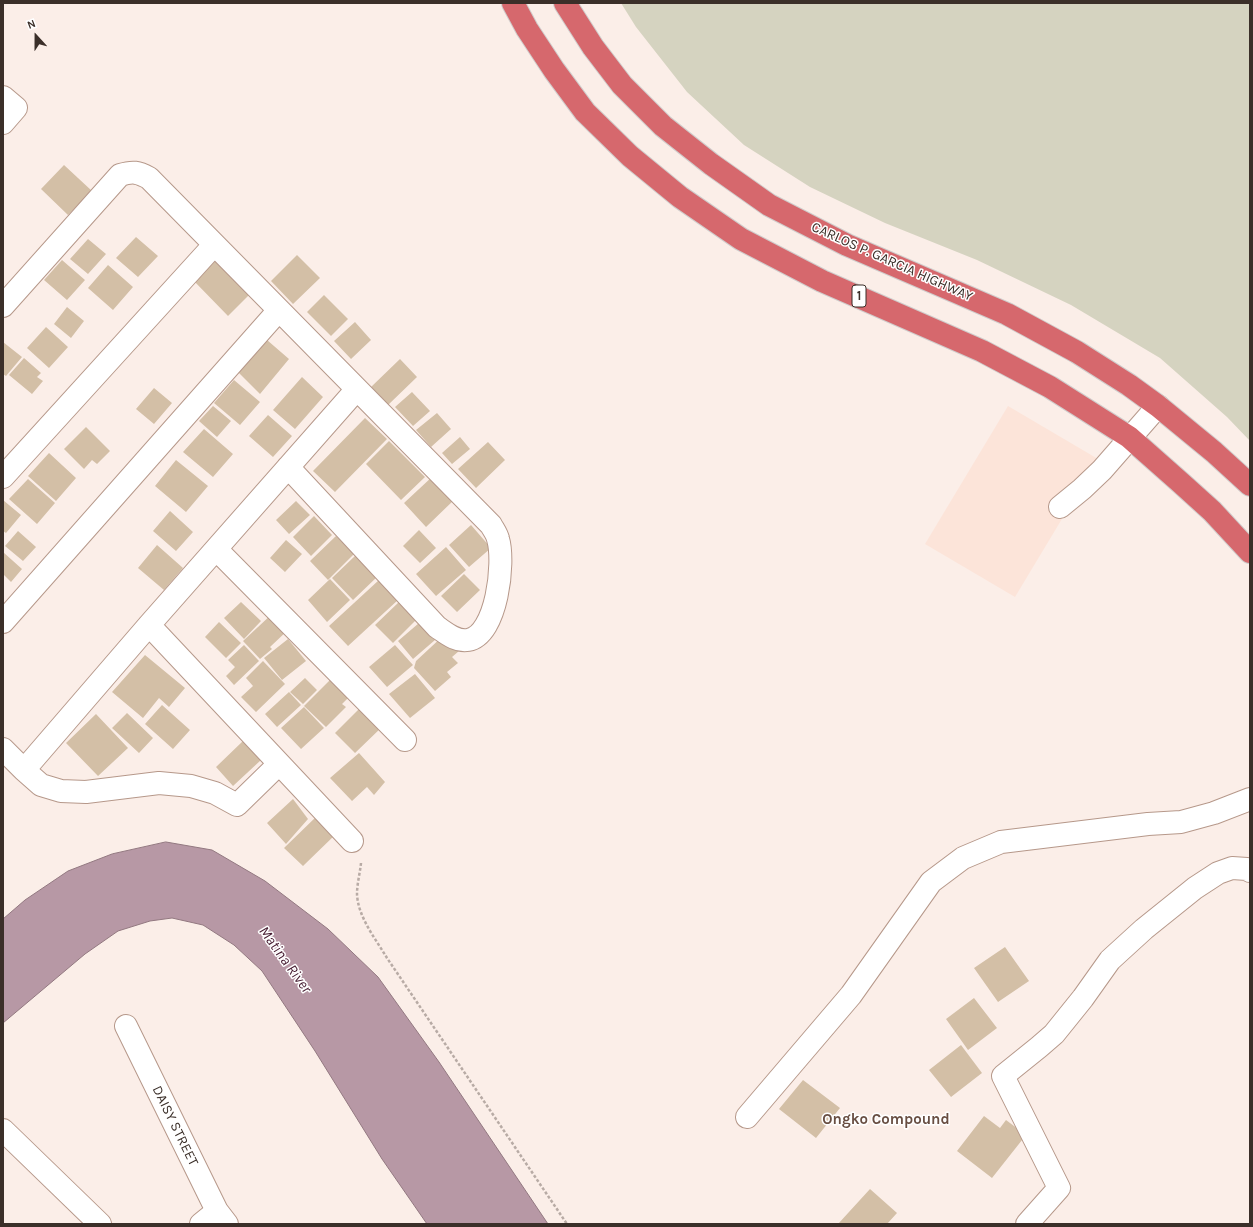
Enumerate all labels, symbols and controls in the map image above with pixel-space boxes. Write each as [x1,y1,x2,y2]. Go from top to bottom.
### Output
north arrow [16,16,56,56]
text: N [26,17,38,32]
street label: CARLOS P. GARCIA HIGHWAY [809,219,975,305]
road number: 1 [852,285,866,307]
water label: Matina River [255,923,315,997]
street label: DAISY STREET [148,1083,202,1169]
district label: Ongko Compound [822,1111,950,1129]

